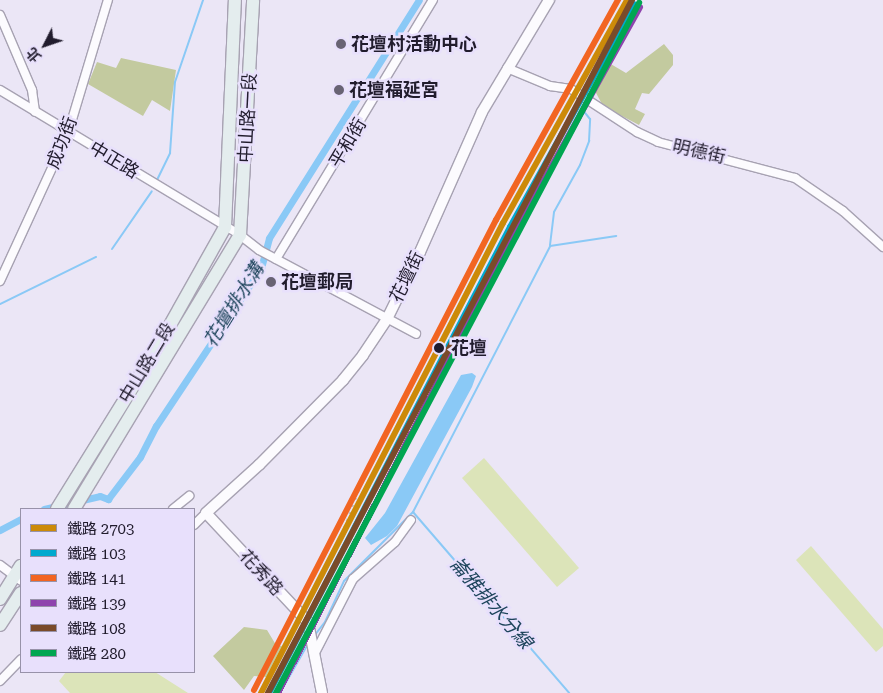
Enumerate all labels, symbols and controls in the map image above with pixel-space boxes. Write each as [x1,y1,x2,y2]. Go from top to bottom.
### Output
north arrow [20,20,70,70]
place label: 花壇村活動中心 [351,33,477,55]
marker: 花壇村活動中心 [335,38,347,50]
text: 北 [23,44,44,65]
street label: 中山路一段 [235,72,261,164]
place label: 花壇福延宮 [349,79,439,101]
marker: 花壇福延宮 [333,84,345,96]
street label: 成功街 [42,114,82,172]
street label: 平和街 [325,114,371,172]
street label: 明德街 [670,135,728,169]
street label: 中正路 [85,137,143,183]
street label: 花壇街 [385,248,429,306]
water label: 花壇排水溝 [199,259,269,351]
place label: 花壇郵局 [281,271,353,293]
marker: 花壇郵局 [265,276,277,288]
street label: 中山路二段 [115,319,179,407]
place label: 花壇 [451,337,487,359]
marker: 花壇 [431,340,447,356]
legend [20,508,195,673]
text: 鐵路 2703 [67,520,134,538]
text: 鐵路 103 [67,545,126,563]
street label: 花秀路 [235,546,287,600]
water label: 崙雅排水分線 [445,553,537,653]
text: 鐵路 141 [67,570,126,588]
text: 鐵路 139 [67,595,126,613]
text: 鐵路 108 [67,620,126,638]
text: 鐵路 280 [67,645,126,663]

